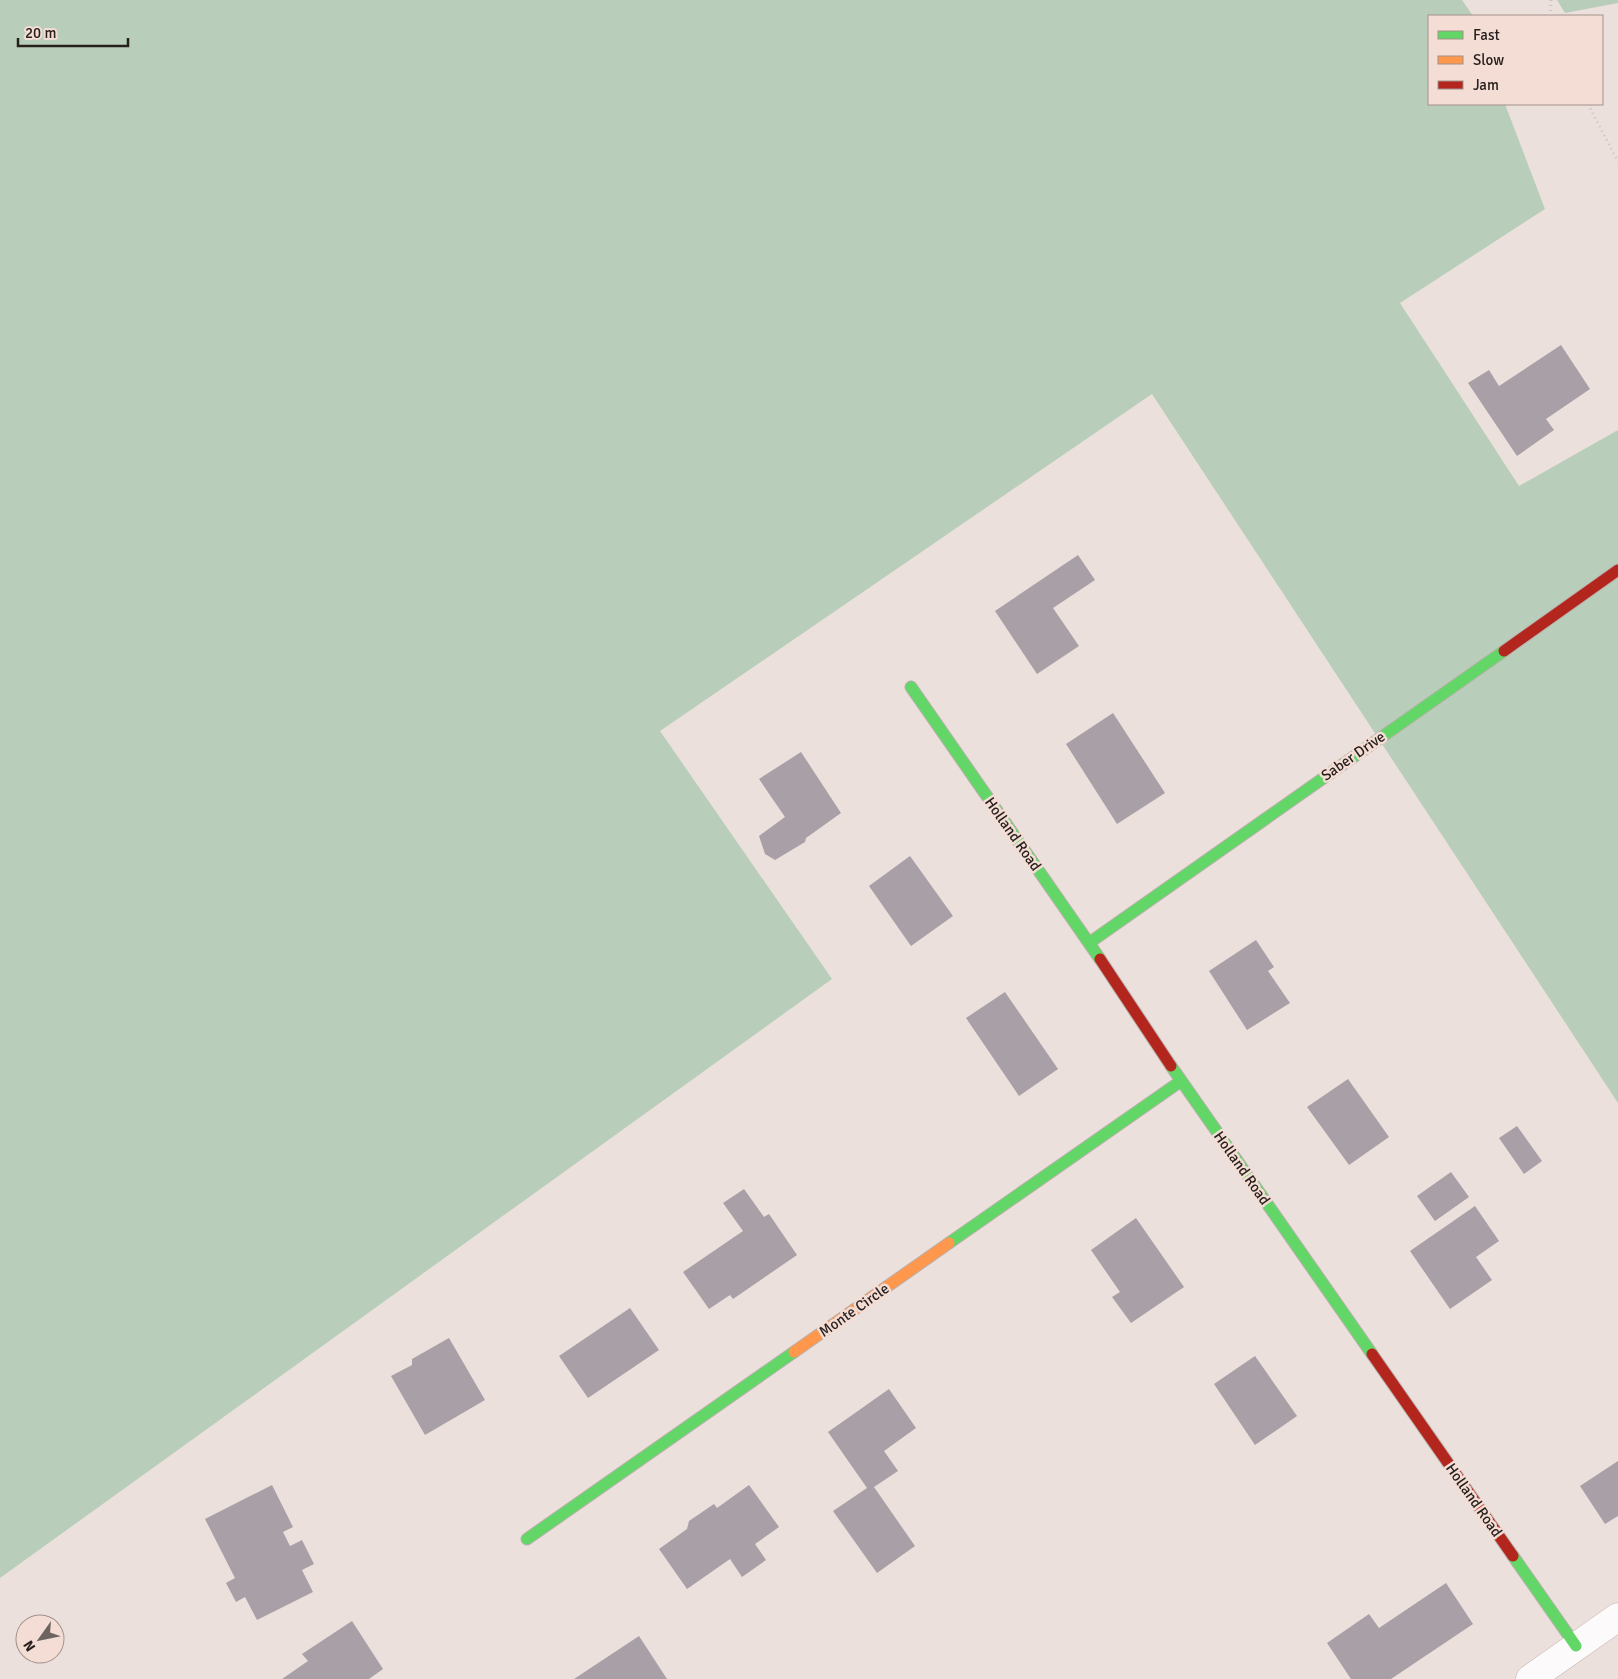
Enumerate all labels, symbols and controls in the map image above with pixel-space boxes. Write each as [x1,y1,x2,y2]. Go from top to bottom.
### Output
scale bar [18,15,128,47]
legend [1428,15,1603,105]
text: 20 m [25,24,56,42]
text: Fast [1473,26,1500,44]
text: Slow [1473,51,1504,69]
text: Jam [1473,76,1499,94]
street label: Saber Drive [1318,727,1388,785]
street label: Holland Road [981,794,1045,874]
street label: Holland Road [1210,1128,1274,1208]
street label: Monte Circle [816,1279,892,1341]
street label: Holland Road [1442,1460,1506,1540]
north arrow [15,1614,65,1664]
text: N [20,1637,39,1655]

